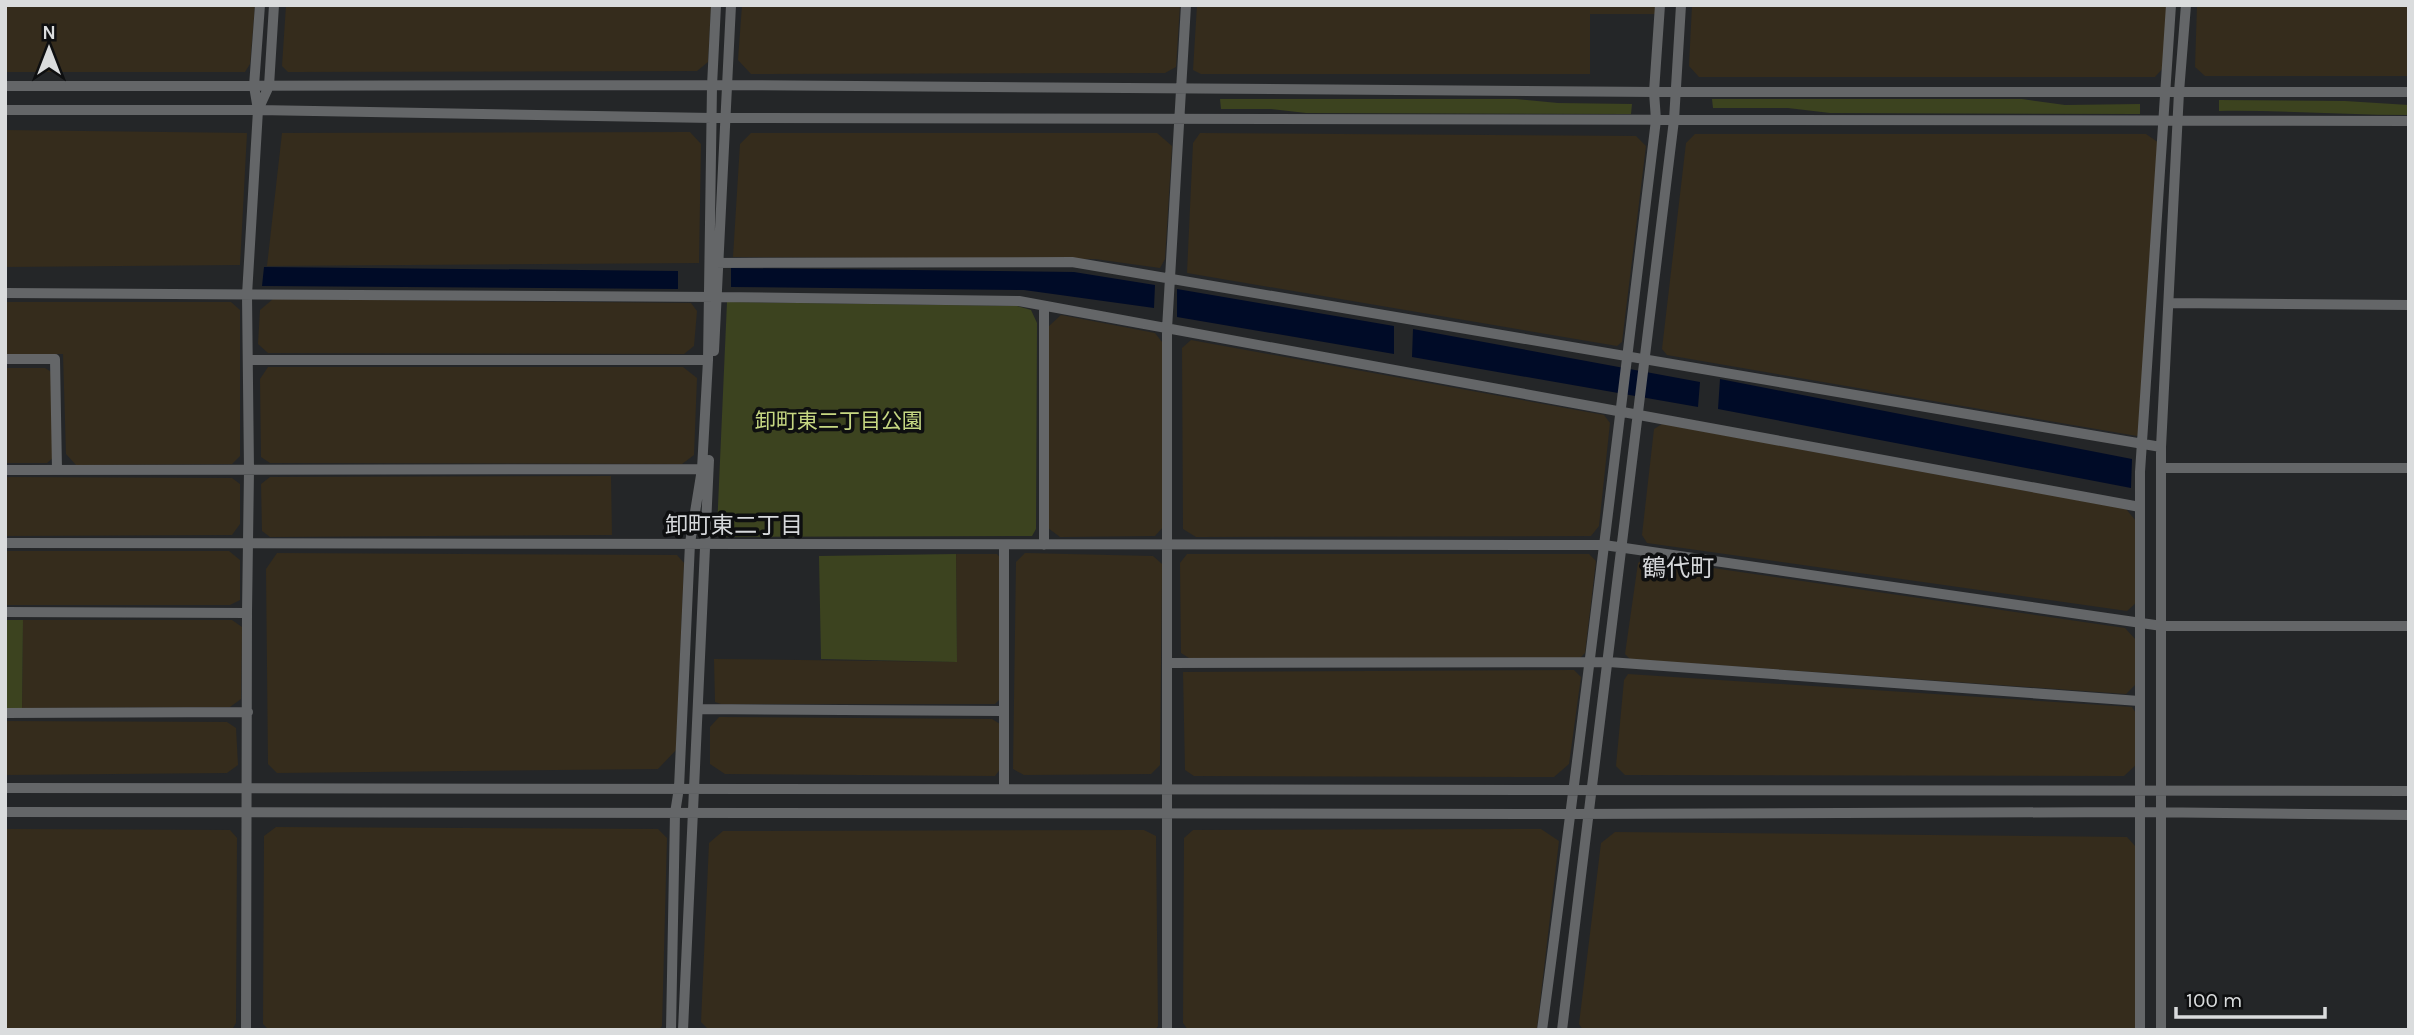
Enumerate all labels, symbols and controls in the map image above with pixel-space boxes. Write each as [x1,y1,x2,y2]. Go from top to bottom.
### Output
north arrow [14,14,84,84]
text: N [42,22,56,44]
park label: 卸町東二丁目公園 [755,409,923,433]
district label: 卸町東二丁目 [665,512,803,539]
district label: 鶴代町 [1642,554,1714,582]
scale bar [2176,976,2325,1020]
text: 100 m [2186,988,2243,1012]

